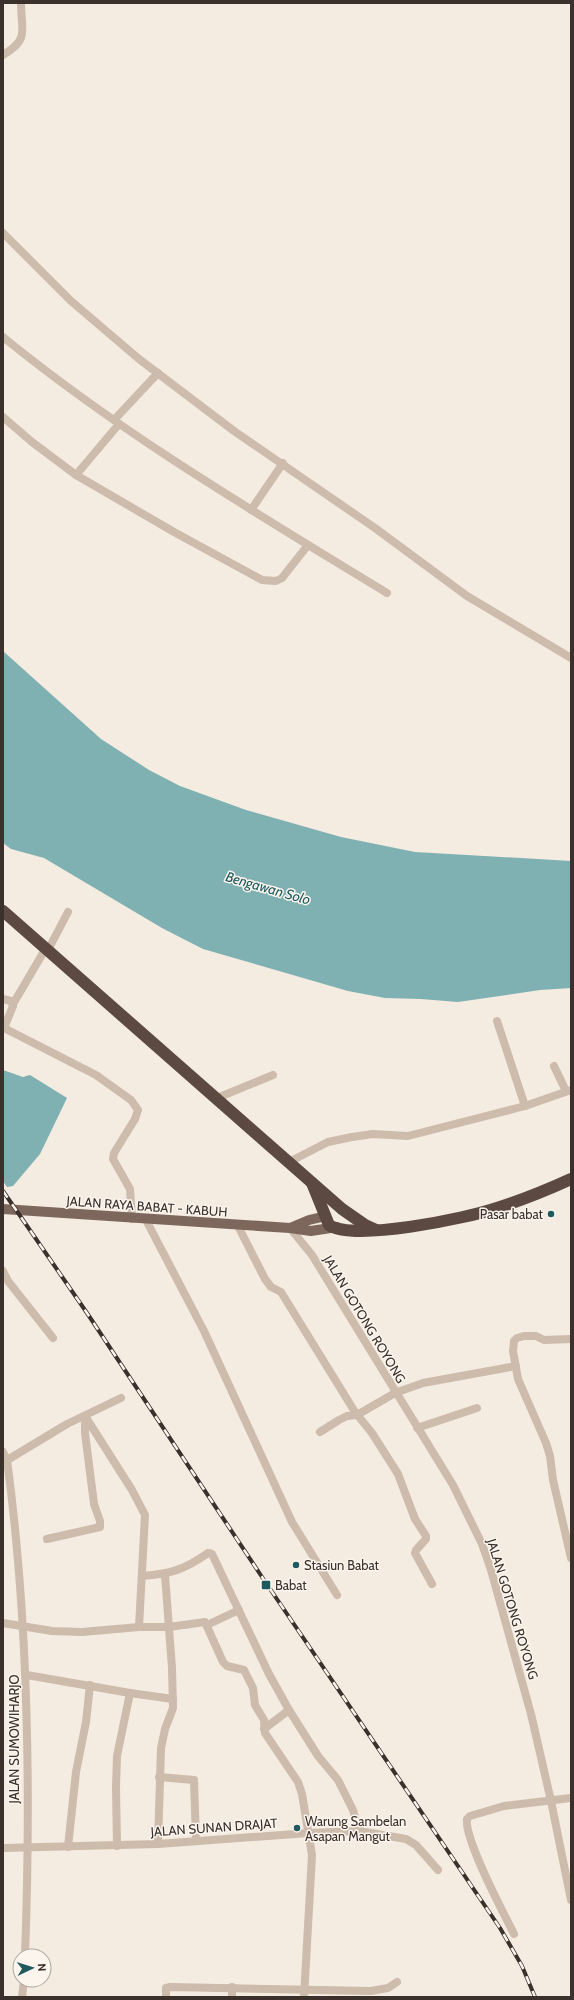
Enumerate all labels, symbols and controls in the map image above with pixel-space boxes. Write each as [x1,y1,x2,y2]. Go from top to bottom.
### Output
water label: Bengawan Solo [224,867,312,909]
street label: JALAN RAYA BABAT - KABUH [65,1192,228,1220]
place label: Pasar babat [480,1206,544,1222]
marker: Pasar babat [546,1209,556,1219]
street label: JALAN GOTONG ROYONG [320,1251,410,1386]
street label: JALAN GOTONG ROYONG [484,1536,542,1682]
place label: Stasiun Babat [304,1557,379,1573]
marker: Stasiun Babat [291,1560,301,1570]
place label: Babat [275,1577,307,1593]
marker: Babat [260,1579,272,1591]
street label: JALAN SUMOWIHARJO [6,1674,22,1805]
place label: Warung Sambelan Asapan Mangut [305,1813,406,1844]
street label: JALAN SUNAN DRAJAT [149,1815,278,1839]
marker: Warung Sambelan Asapan Mangut [292,1823,302,1833]
north arrow [12,1948,52,1988]
text: N [35,1963,49,1972]

